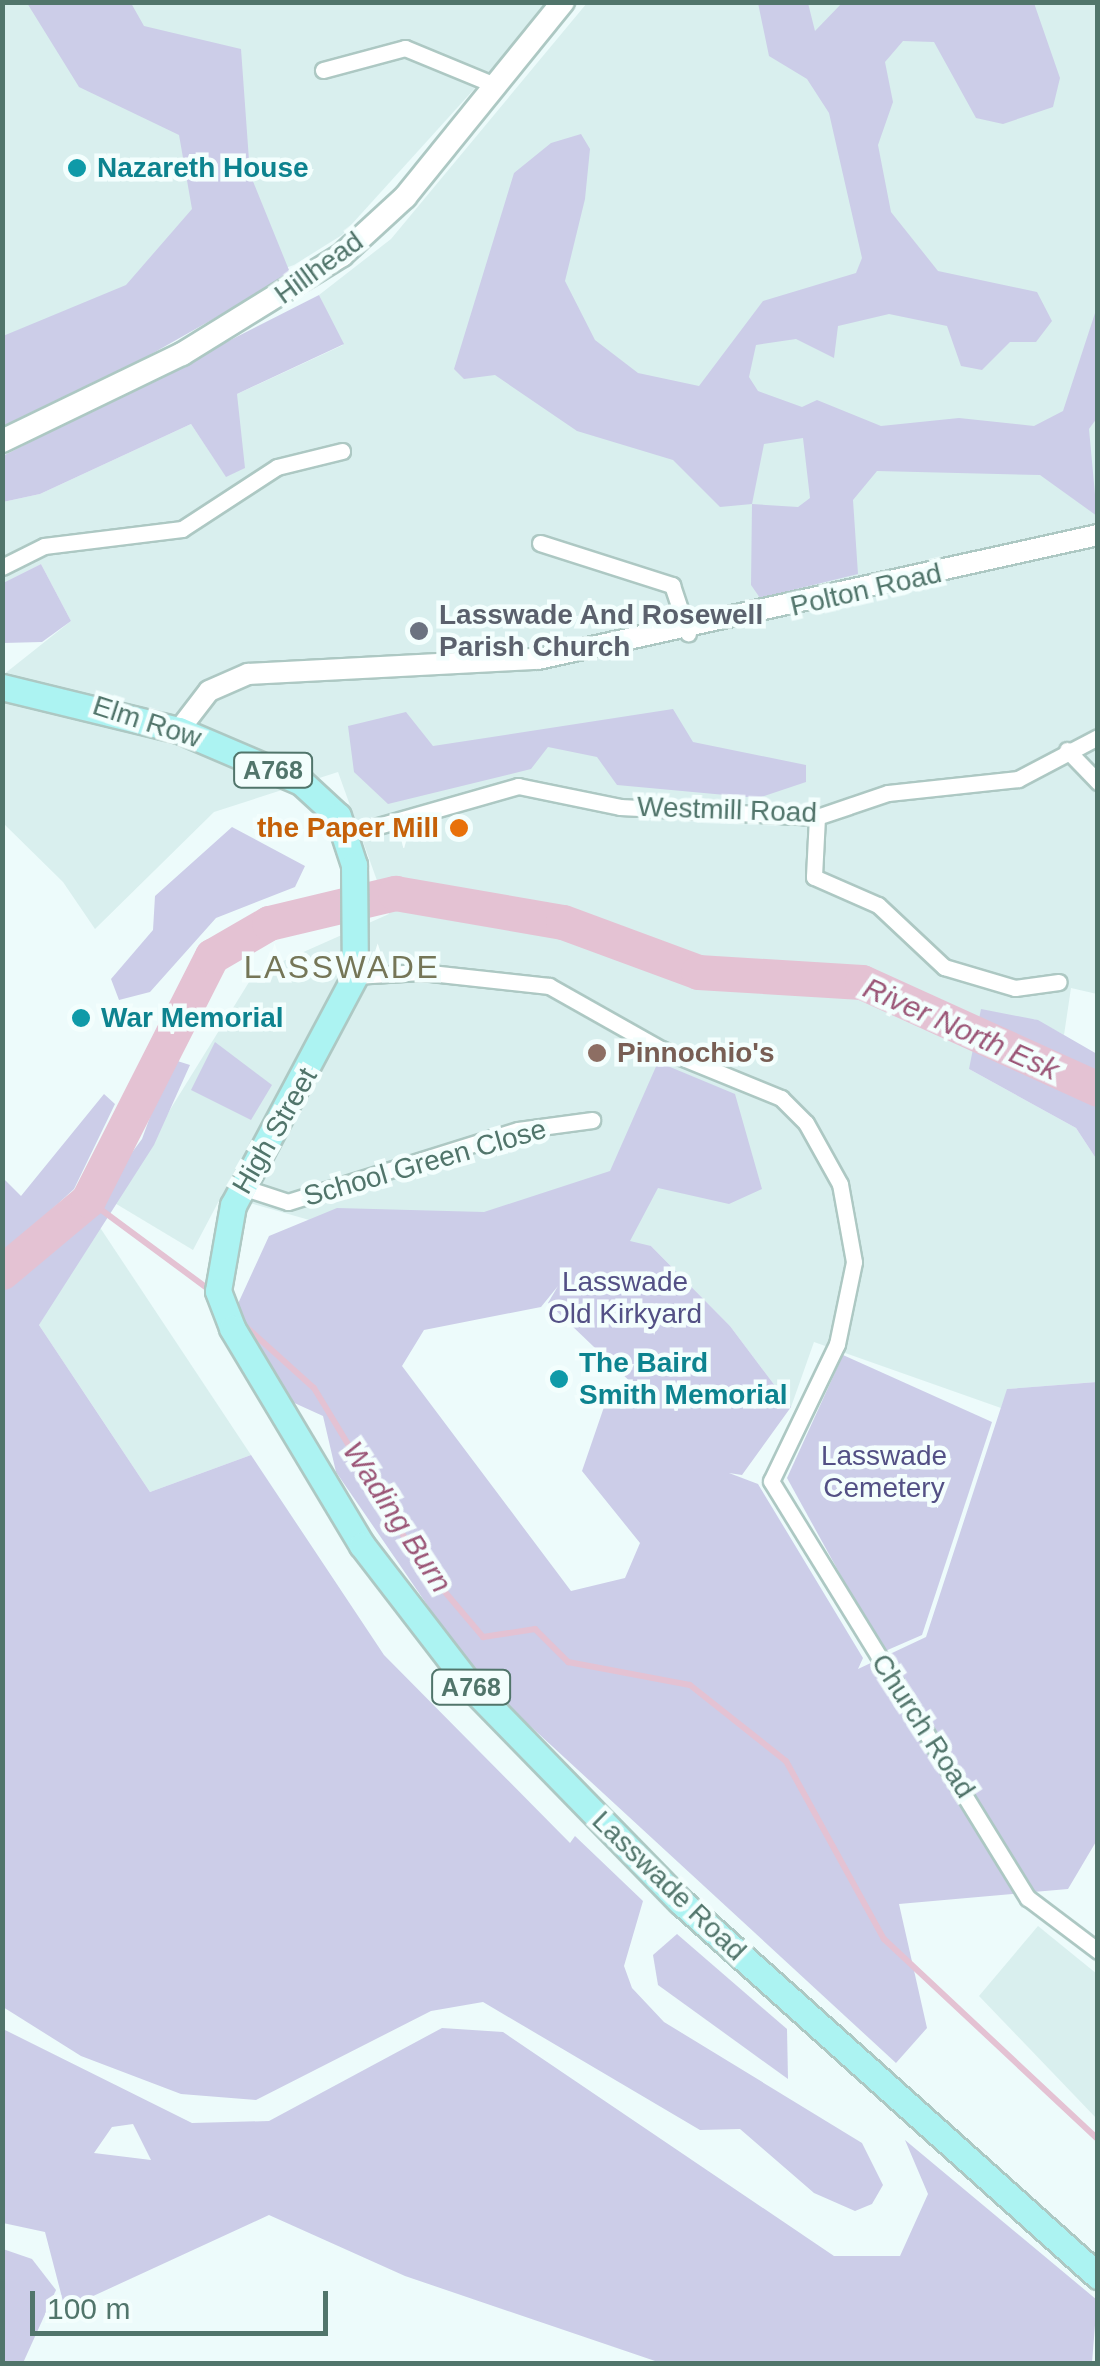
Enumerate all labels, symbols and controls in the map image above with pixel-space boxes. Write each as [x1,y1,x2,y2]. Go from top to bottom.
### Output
place label: Nazareth House [97,151,309,185]
marker: Nazareth House [66,157,88,179]
street label: Hillhead [268,225,370,311]
street label: Polton Road [787,556,945,624]
place label: Lasswade And Rosewell Parish Church [439,598,764,664]
marker: Lasswade And Rosewell Parish Church [408,620,430,642]
street label: Elm Row [89,689,205,755]
road number: A768 [233,750,313,790]
street label: Westmill Road [636,790,818,830]
place label: the Paper Mill [257,811,439,845]
marker: the Paper Mill [448,817,470,839]
district label: LASSWADE [244,948,440,986]
water label: River North Esk [858,970,1064,1088]
place label: War Memorial [101,1001,284,1035]
marker: War Memorial [70,1007,92,1029]
place label: Pinnochio's [617,1036,775,1070]
marker: Pinnochio's [586,1042,608,1064]
street label: High Street [225,1062,325,1200]
street label: School Green Close [300,1112,550,1214]
park label: Lasswade Old Kirkyard [548,1265,702,1331]
place label: The Baird Smith Memorial [579,1346,787,1412]
marker: The Baird Smith Memorial [548,1368,570,1390]
water label: Wading Burn [335,1435,459,1599]
park label: Lasswade Cemetery [821,1439,947,1505]
street label: Church Road [864,1648,982,1804]
road number: A768 [431,1667,511,1707]
street label: Lasswade Road [585,1804,753,1968]
scale bar [35,2271,332,2333]
text: 100 m [47,2292,130,2325]

